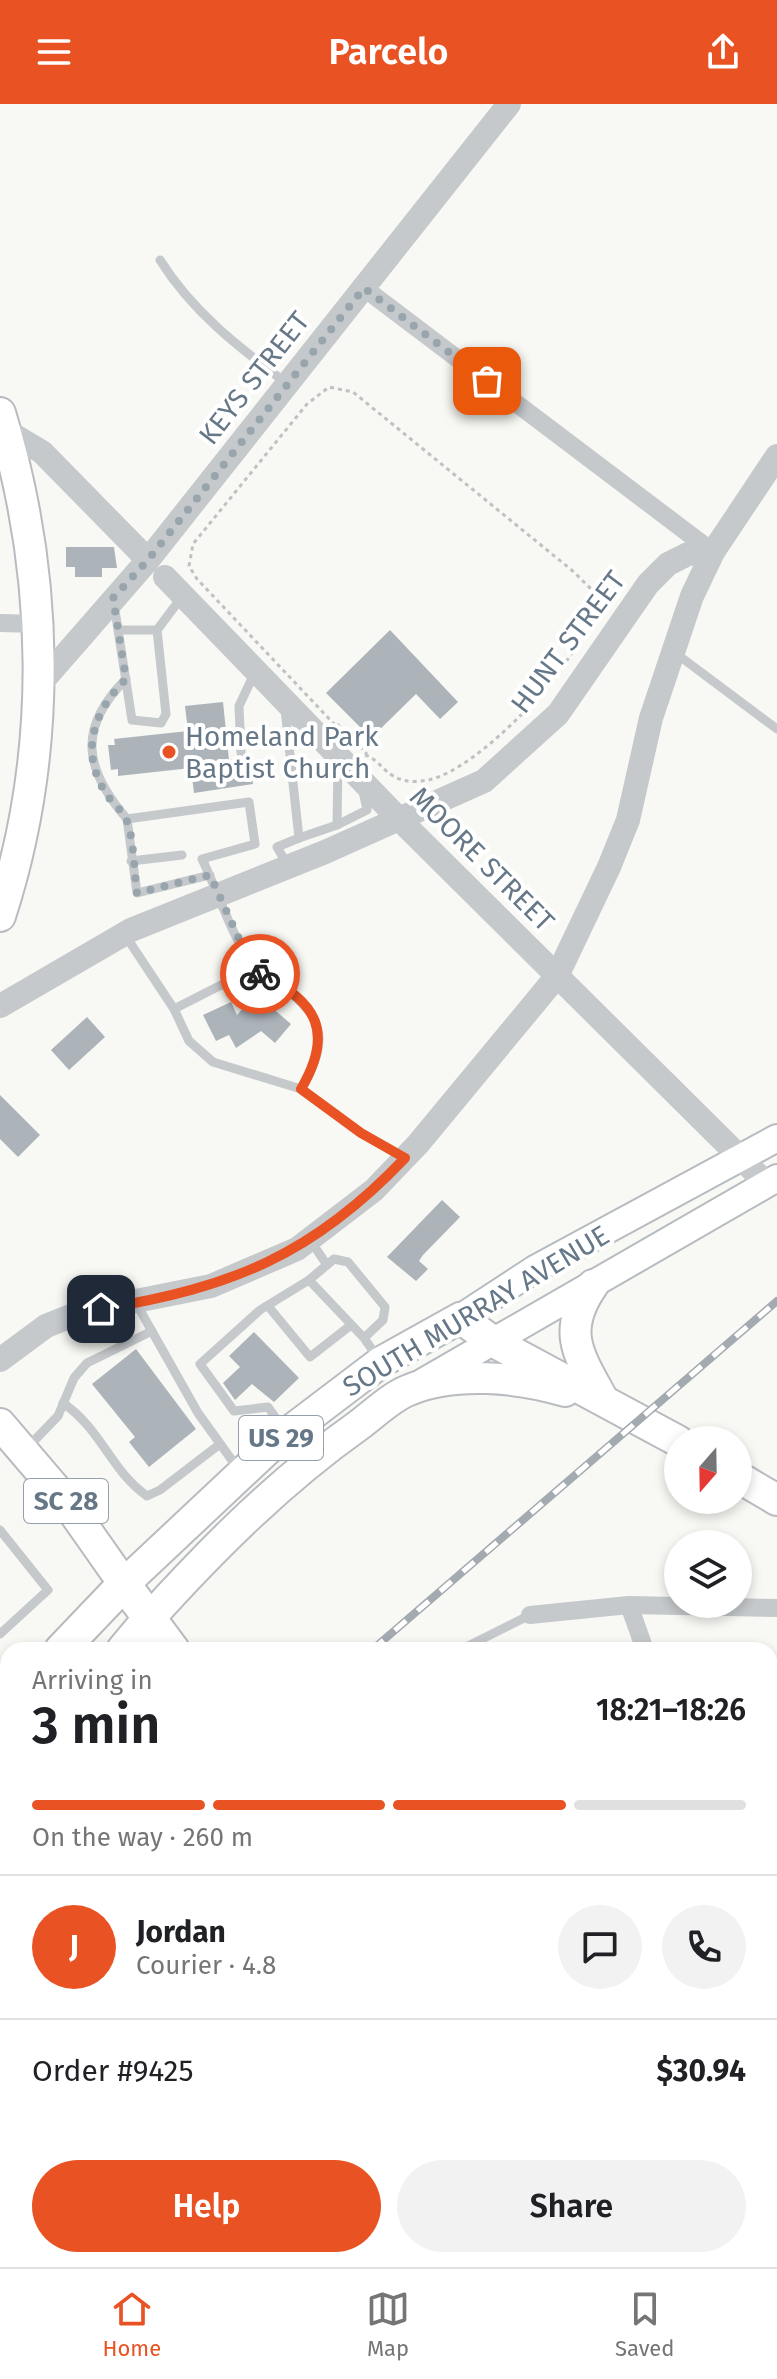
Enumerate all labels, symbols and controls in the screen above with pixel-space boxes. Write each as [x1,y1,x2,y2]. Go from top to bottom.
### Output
icon: menu [32,30,76,74]
text: Parcelo [328,30,449,74]
icon: share [701,30,745,74]
street label: KEYS STREET [192,305,316,451]
pin [453,347,521,415]
icon: bag [465,359,509,403]
street label: HUNT STREET [504,564,632,719]
place label: Homeland Park Baptist Church [185,720,379,785]
marker: Homeland Park Baptist Church [160,743,178,761]
street label: MOORE STREET [403,780,561,938]
courier [220,934,300,1014]
icon: bike [238,952,282,996]
street label: SOUTH MURRAY AVENUE [337,1218,615,1404]
pin [67,1275,135,1343]
icon: home [79,1287,123,1331]
road number: US 29 [239,1416,323,1460]
north arrow [664,1426,752,1514]
map controls [664,1426,752,1618]
road number: SC 28 [24,1479,108,1523]
button: layers [664,1530,752,1618]
text: Arriving in [32,1665,153,1696]
text: 18:21–18:26 [596,1692,746,1728]
text: 3 min [32,1694,160,1757]
text: On the way · 260 m [32,1822,253,1853]
button: chat [558,1905,642,1989]
button: phone [662,1905,746,1989]
text: Jordan [136,1914,226,1950]
text: J [69,1929,79,1965]
text: Courier · 4.8 [136,1950,276,1981]
text: Order #9425 [32,2053,194,2089]
text: $30.94 [656,2053,746,2089]
button: Help [32,2160,381,2252]
button: Share [397,2160,746,2252]
tab: Home [102,2287,161,2362]
tab: Map [366,2287,410,2362]
tab: Saved [615,2287,675,2362]

